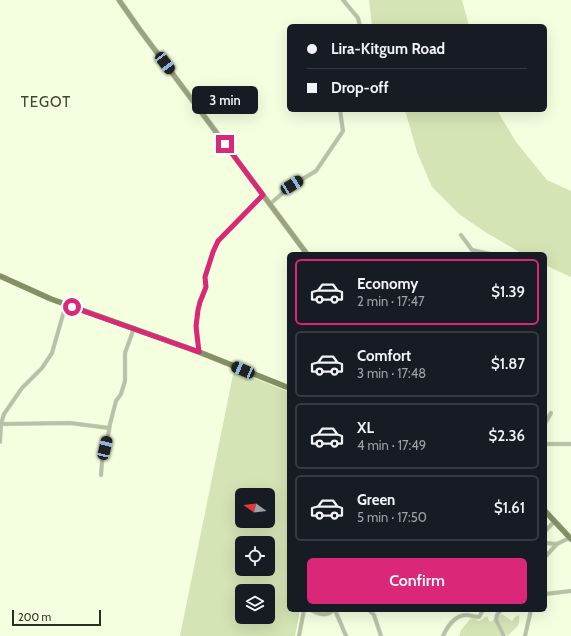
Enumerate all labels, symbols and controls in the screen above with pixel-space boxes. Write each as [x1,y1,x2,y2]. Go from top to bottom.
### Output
text: Lira-Kitgum Road [331,40,445,58]
car [153,50,177,76]
text: Drop-off [331,79,389,97]
callout: 3 min [192,86,258,114]
text: 3 min [209,92,241,108]
district label: TEGOT [21,93,71,111]
route end [216,135,234,153]
car [279,174,305,196]
icon: car [309,274,345,310]
text: Economy [357,275,418,293]
text: $1.39 [491,283,525,301]
text: 2 min · 17:47 [357,293,425,309]
route start [63,298,81,316]
icon: car [309,346,345,382]
text: Comfort [357,347,411,365]
text: $1.87 [491,355,525,373]
car [230,360,256,380]
text: 3 min · 17:48 [357,365,426,381]
icon: car [309,418,345,454]
text: XL [357,419,374,437]
text: $2.36 [489,427,525,445]
car [96,435,114,461]
text: 4 min · 17:49 [357,437,426,453]
north arrow [235,488,275,528]
map controls [235,488,275,624]
icon: car [309,490,345,526]
text: Green [357,491,395,509]
text: $1.61 [494,499,525,517]
text: 5 min · 17:50 [357,509,427,525]
button: locate [235,536,275,576]
button: Confirm [307,558,527,604]
button: layers [235,584,275,624]
scale bar [12,608,101,627]
text: 200 m [18,610,51,624]

